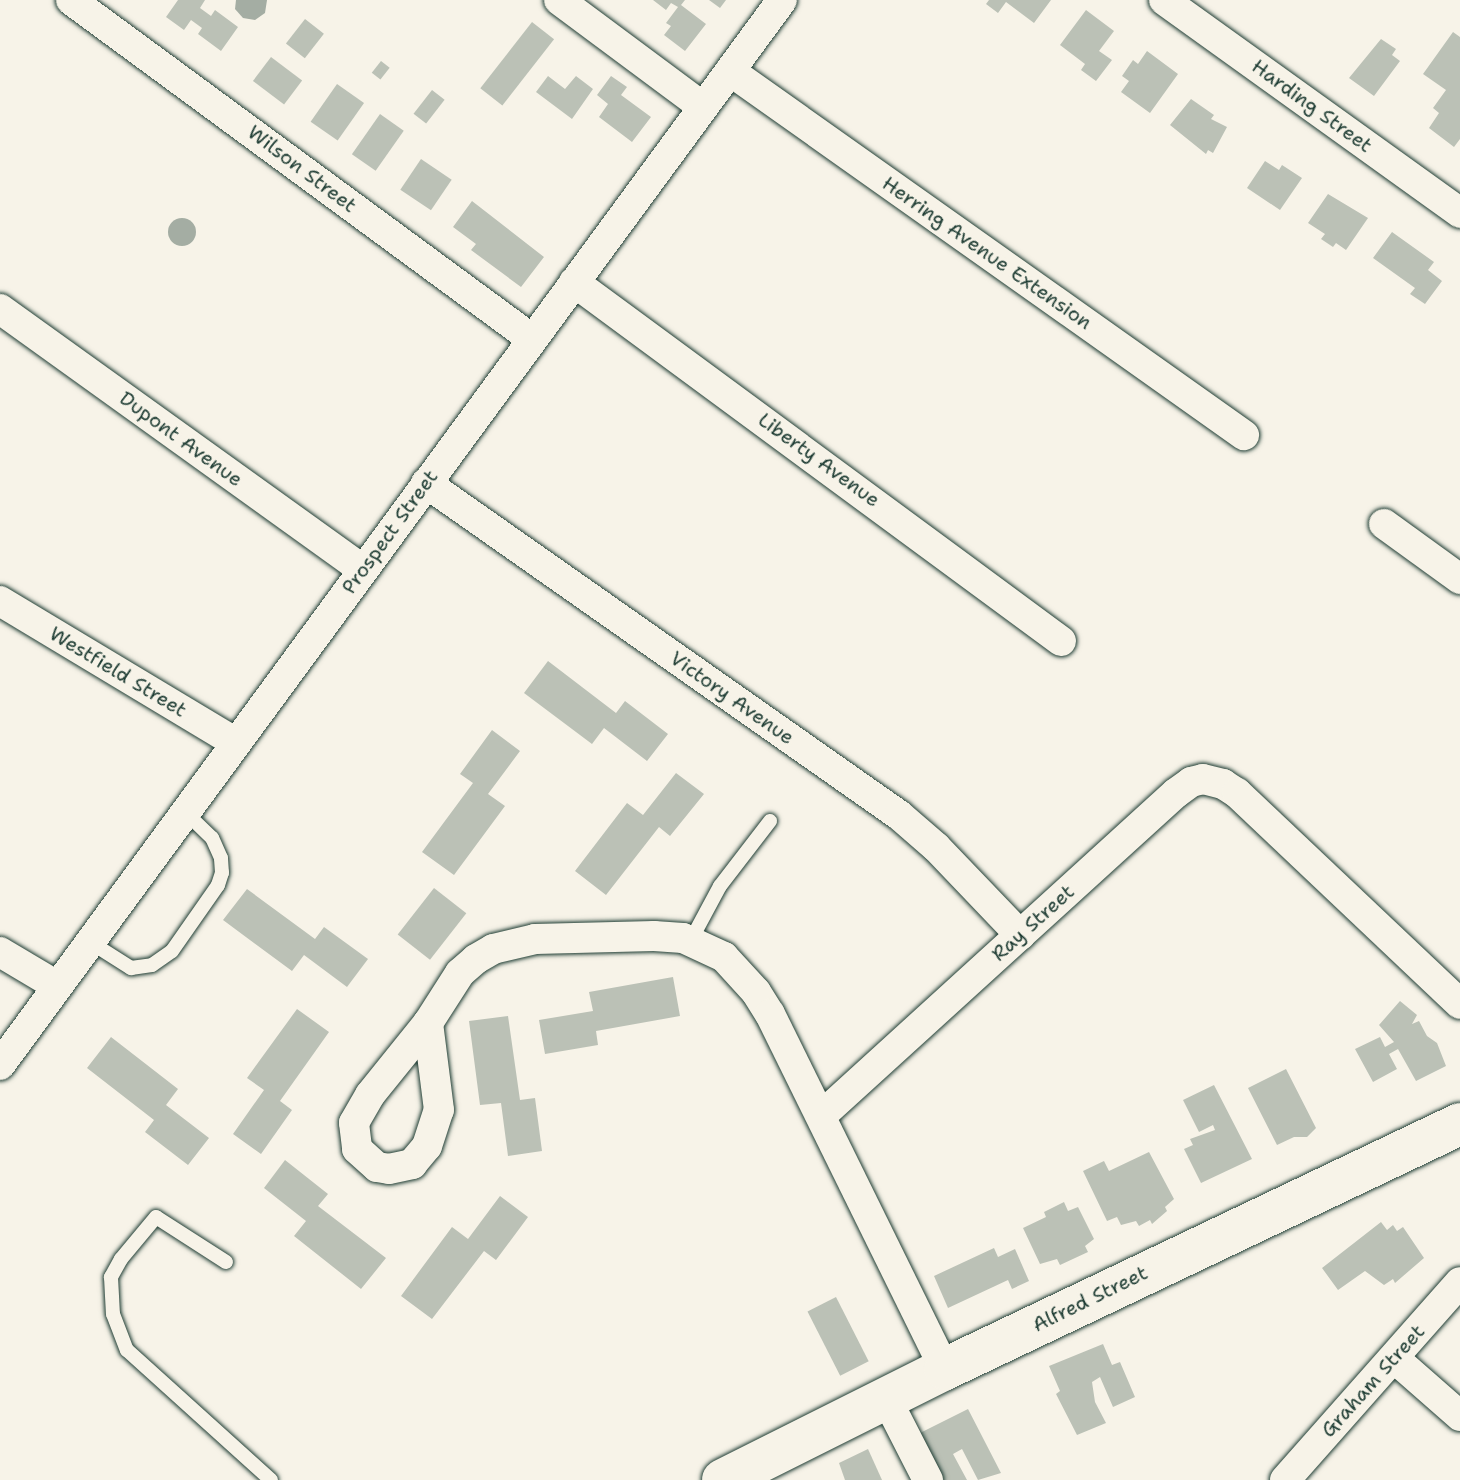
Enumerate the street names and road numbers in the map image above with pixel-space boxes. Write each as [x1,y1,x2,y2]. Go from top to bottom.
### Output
street label: Harding Street [1247,54,1377,158]
street label: Wilson Street [243,120,361,218]
street label: Herring Avenue Extension [878,171,1096,335]
street label: Dupont Avenue [115,386,247,492]
street label: Liberty Avenue [753,408,885,512]
street label: Prospect Street [337,465,443,599]
street label: Westfield Street [45,622,191,722]
street label: Victory Avenue [665,646,799,750]
street label: Ray Street [987,880,1079,966]
street label: Alfred Street [1029,1261,1151,1337]
street label: Graham Street [1316,1320,1430,1442]

